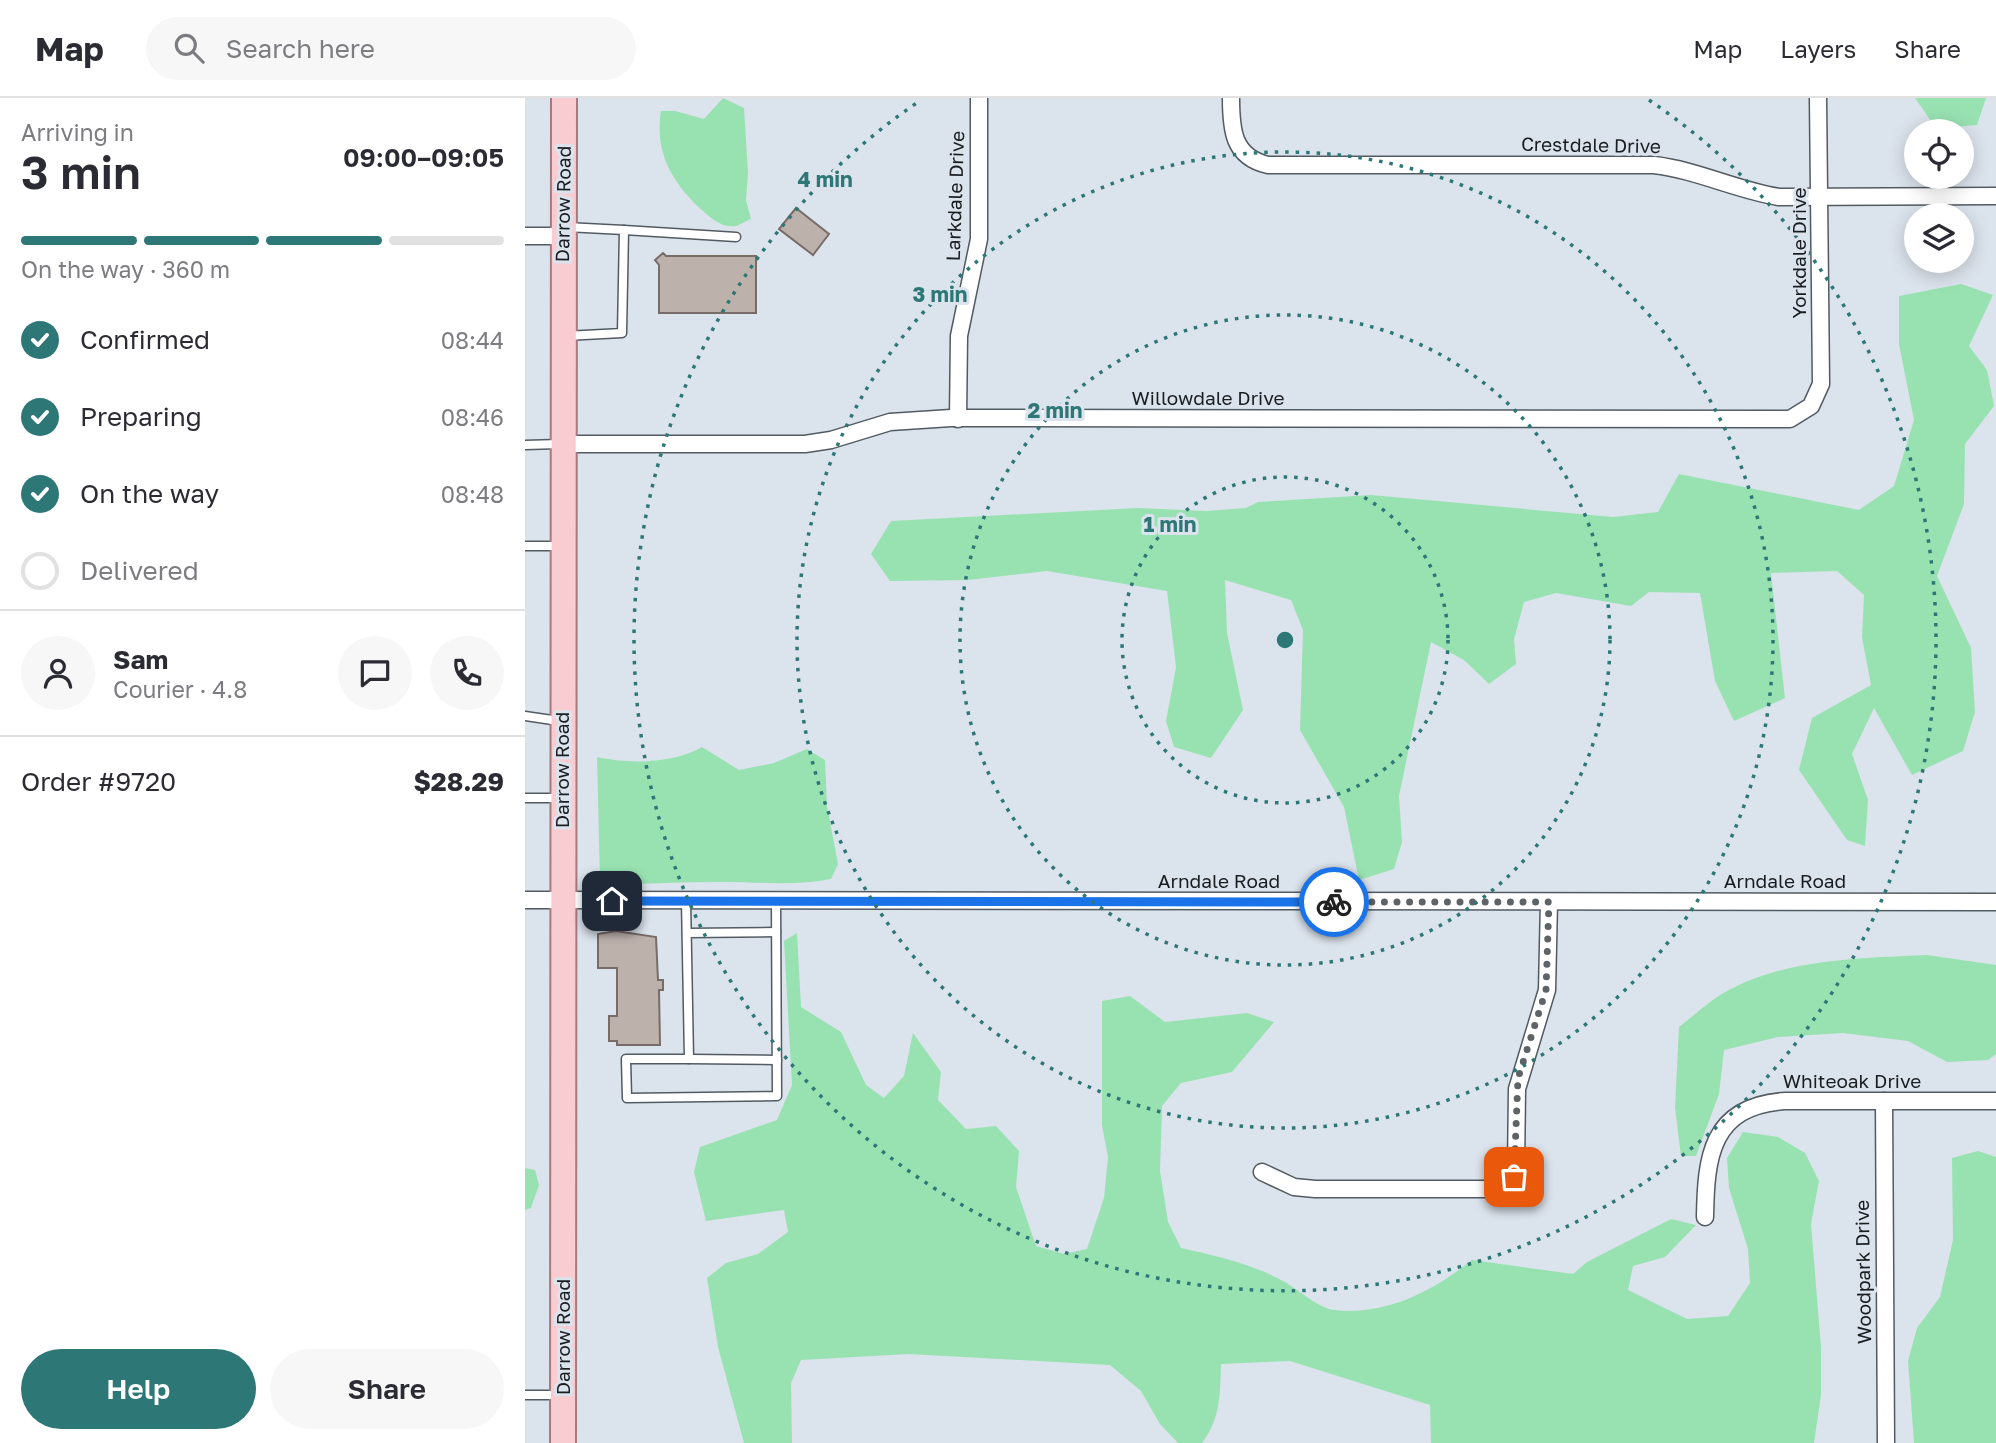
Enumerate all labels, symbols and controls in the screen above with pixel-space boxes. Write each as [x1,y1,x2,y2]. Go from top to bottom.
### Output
search box [146,17,636,80]
text: Map [35,29,104,68]
icon: search [170,29,208,67]
text: Search here [226,33,375,64]
text: Map [1693,34,1742,63]
text: Layers [1780,34,1856,63]
text: Share [1894,34,1961,63]
text: Arriving in [21,118,134,146]
map controls [1904,119,1974,273]
button: locate [1904,119,1974,189]
street label: Larkdale Drive [941,130,968,262]
street label: Crestdale Drive [1521,132,1661,157]
text: 09:00–09:05 [343,142,504,173]
text: 3 min [21,144,141,199]
street label: Darrow Road [550,146,575,262]
text: 4 min [797,166,853,192]
street label: Yorkdale Drive [1787,188,1810,318]
button: layers [1904,203,1974,273]
text: On the way · 360 m [21,255,230,283]
text: 3 min [913,281,967,307]
icon: check [21,321,59,359]
text: Confirmed [80,324,210,355]
text: 08:44 [441,326,504,354]
street label: Willowdale Drive [1132,386,1284,409]
text: 2 min [1028,397,1082,423]
icon: check [21,398,59,436]
text: Preparing [80,401,202,432]
text: 08:46 [441,403,504,431]
icon: check [21,475,59,513]
text: On the way [80,478,219,509]
text: 08:48 [441,480,504,508]
text: 1 min [1144,511,1196,537]
text: Delivered [80,555,199,586]
centre of rings [1273,628,1297,652]
button: person [21,636,95,710]
button: chat [338,636,412,710]
button: phone [430,636,504,710]
text: Sam [113,644,168,675]
text: Courier · 4.8 [113,675,247,703]
street label: Darrow Road [550,712,573,828]
text: Order #9720 [21,766,176,797]
text: $28.29 [413,766,504,797]
courier [1299,867,1369,937]
street label: Arndale Road [1158,869,1280,892]
street label: Arndale Road [1724,869,1846,892]
pin [582,871,642,931]
icon: home [593,882,631,920]
icon: bike [1315,883,1353,921]
street label: Whiteoak Drive [1783,1069,1921,1092]
pin [1484,1147,1544,1207]
icon: bag [1495,1158,1533,1196]
street label: Woodpark Drive [1850,1200,1875,1344]
street label: Darrow Road [551,1279,574,1395]
button: Help [21,1349,256,1429]
button: Share [270,1349,504,1429]

